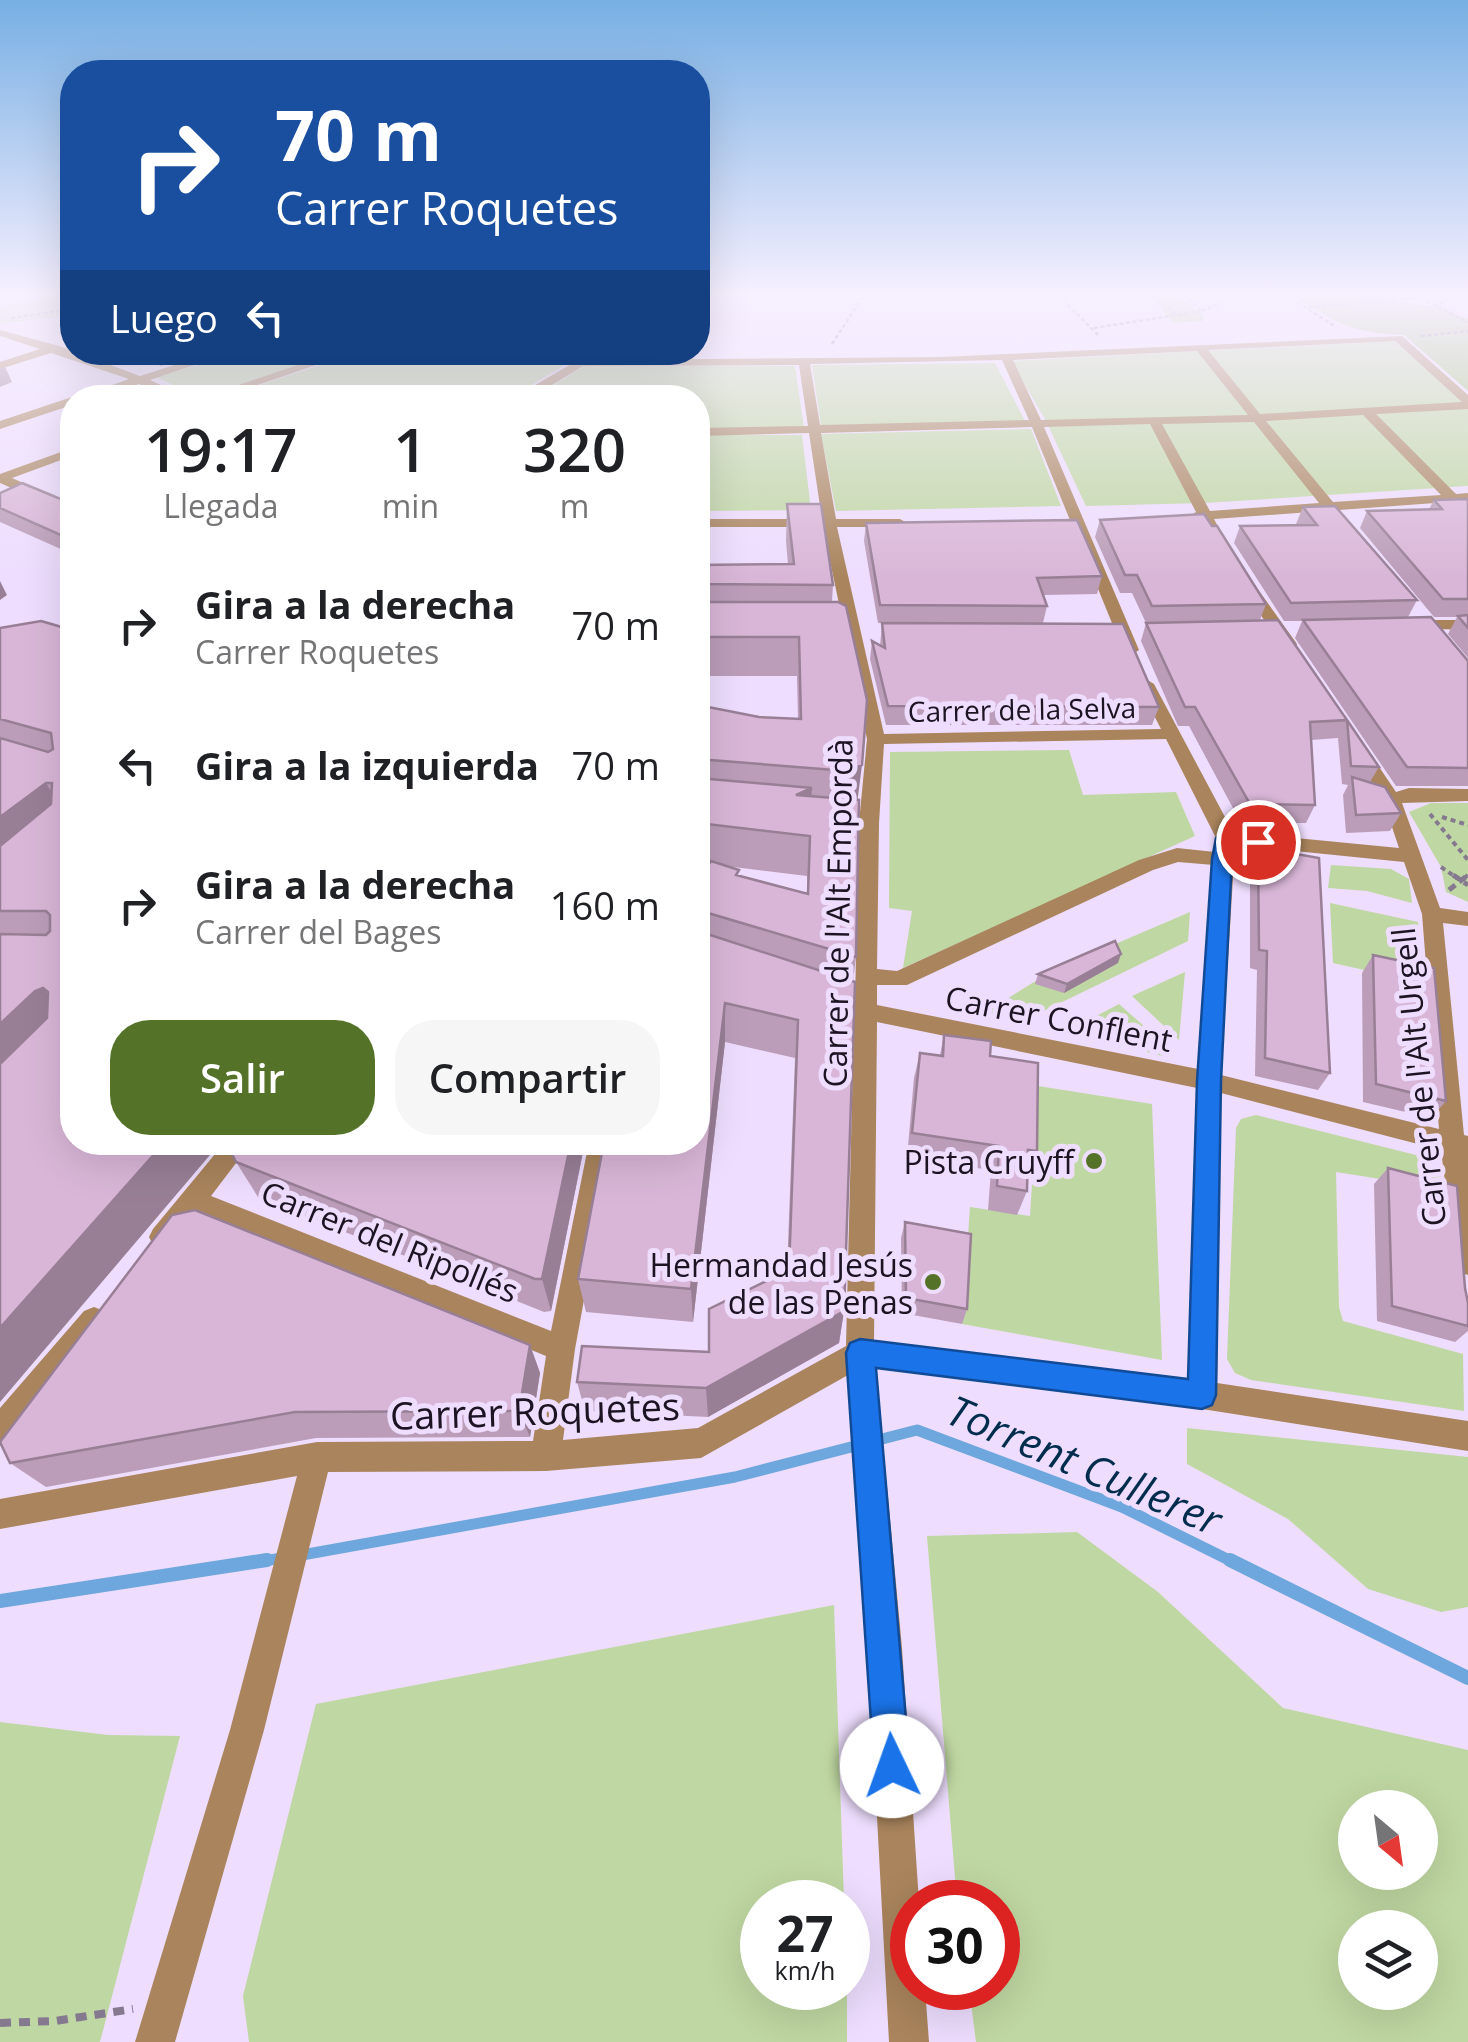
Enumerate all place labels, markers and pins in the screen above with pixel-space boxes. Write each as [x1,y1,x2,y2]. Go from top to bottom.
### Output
pin [1216,800,1301,885]
place label: Pista Cruyff [904,1140,1075,1183]
marker: Pista Cruyff [1083,1150,1105,1172]
place label: Hermandad Jesús de las Penas [649,1243,913,1323]
marker: Hermandad Jesús de las Penas [922,1271,944,1293]

